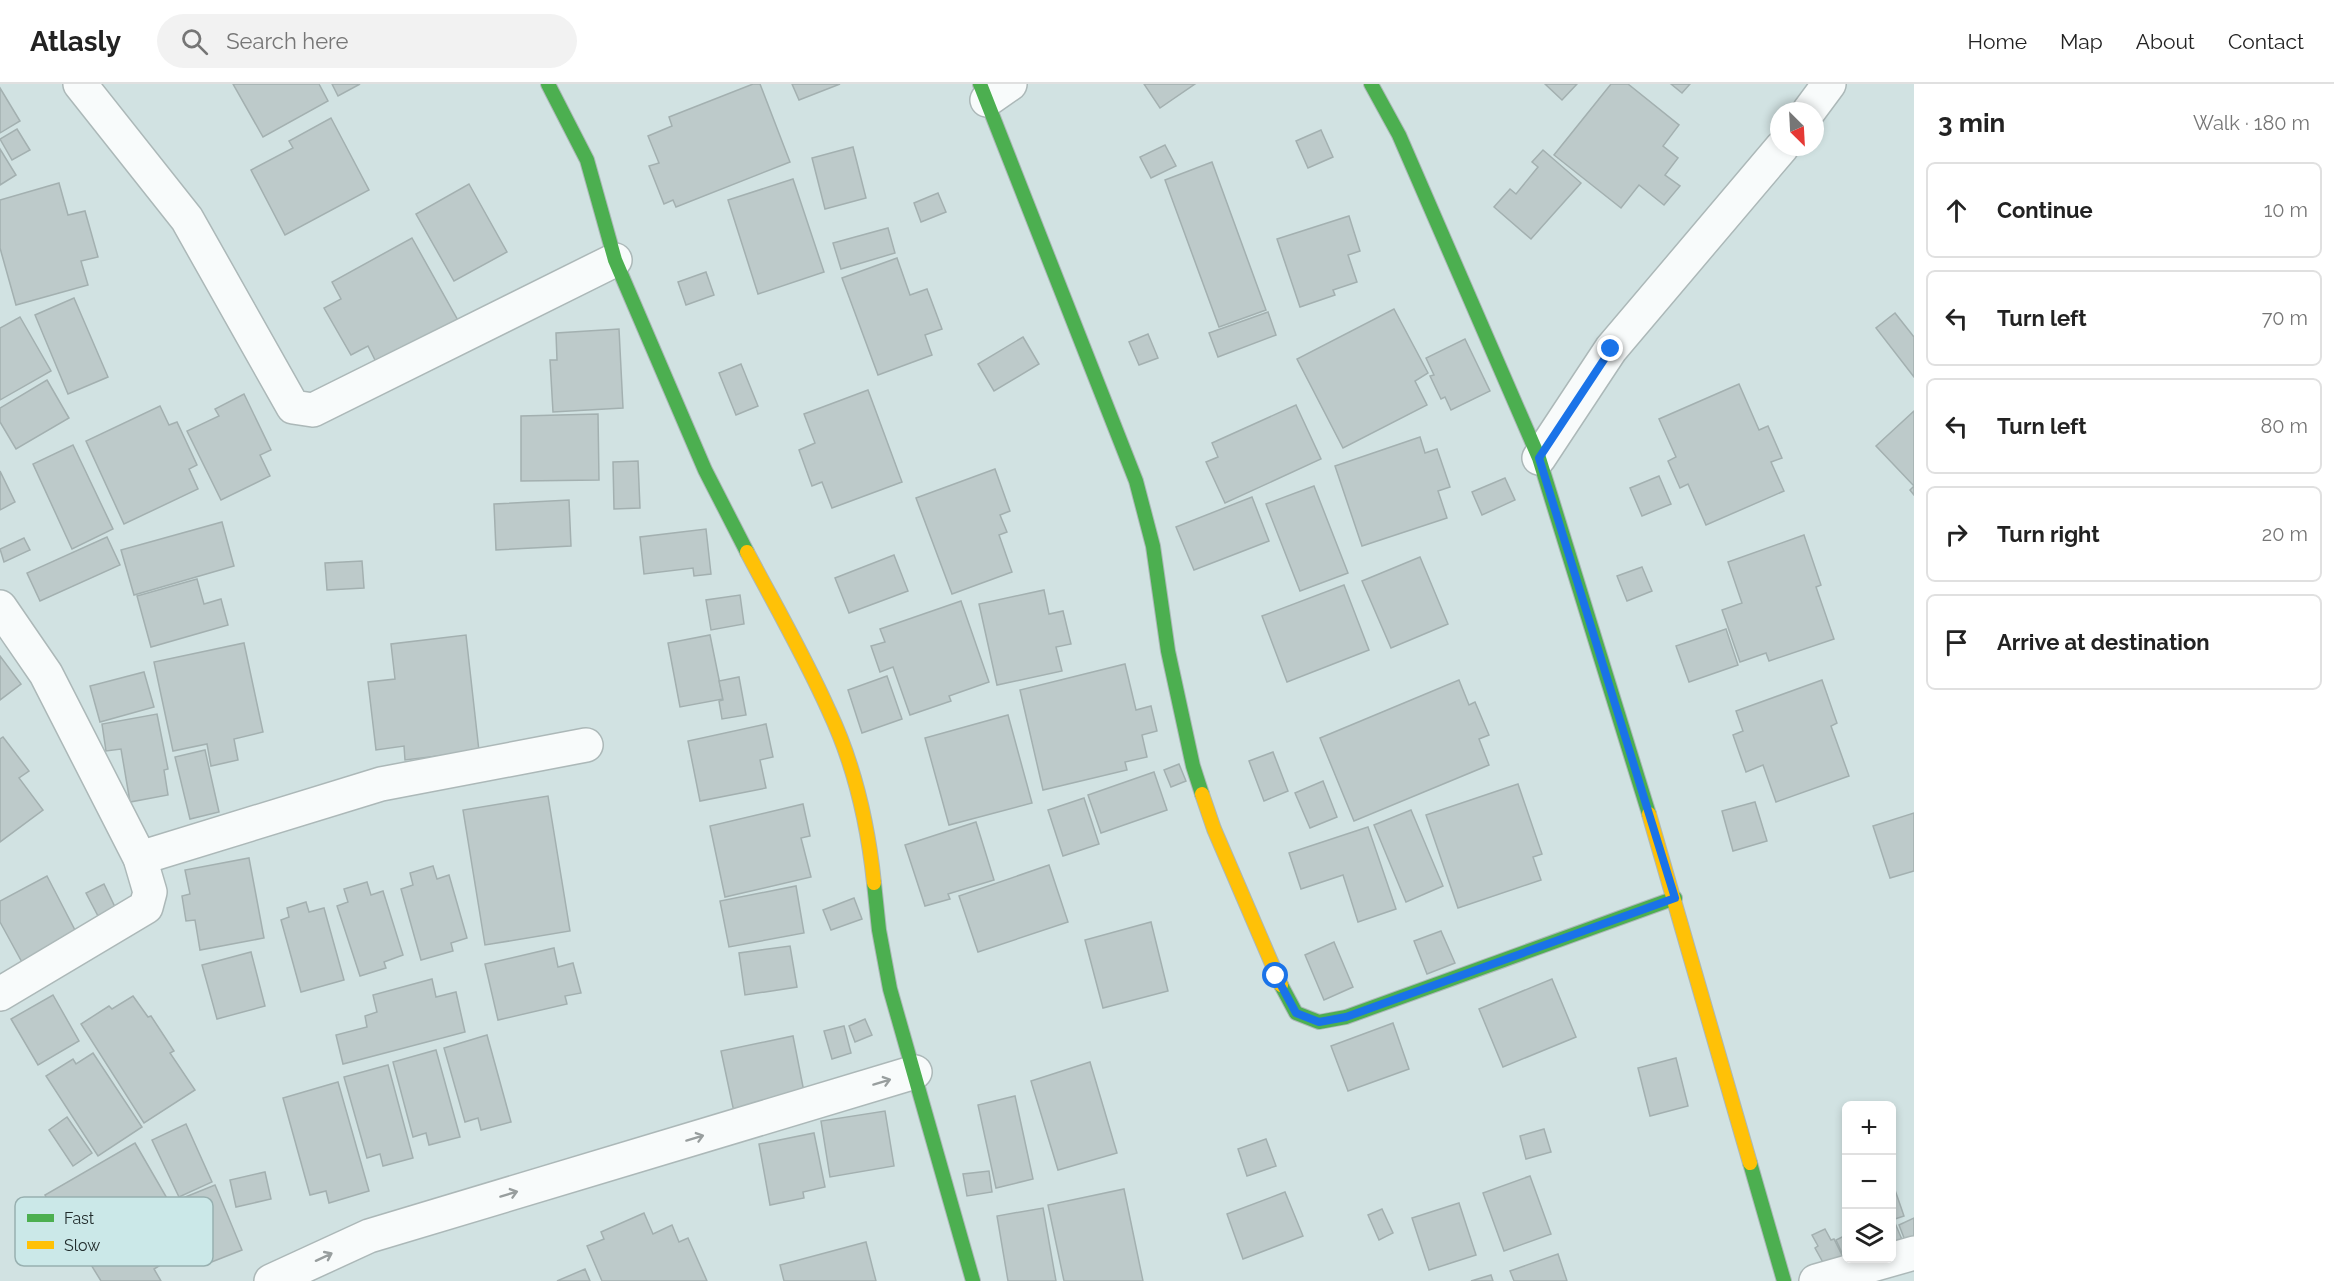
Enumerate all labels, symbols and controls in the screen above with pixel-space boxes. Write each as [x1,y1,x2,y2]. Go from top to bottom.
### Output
search box [157,14,577,68]
text: Atlasly [30,25,121,58]
icon: search [178,25,211,58]
text: Search here [226,28,348,54]
text: Home [1968,29,2027,54]
text: Map [2060,29,2103,54]
text: About [2136,29,2195,54]
text: Contact [2228,29,2304,54]
north arrow [1770,102,1824,156]
text: 3 min [1938,108,2005,138]
text: Walk · 180 m [2193,111,2310,135]
icon: ahead [1940,194,1973,227]
text: Continue [1997,197,2093,223]
text: 10 m [2264,198,2308,222]
icon: left [1940,302,1973,335]
text: Turn left [1997,305,2087,331]
text: 70 m [2262,306,2308,330]
route end [1597,335,1623,361]
icon: left [1940,410,1973,443]
text: Turn left [1997,413,2087,439]
text: 80 m [2260,414,2308,438]
icon: right [1940,518,1973,551]
text: Turn right [1997,521,2100,547]
text: 20 m [2262,522,2308,546]
icon: arrive [1940,626,1973,659]
text: Arrive at destination [1997,629,2210,655]
route start [1262,962,1288,988]
one-way arrow [872,1076,891,1087]
map controls [1842,1101,1896,1263]
button: + [1842,1101,1896,1155]
one-way arrow [685,1132,704,1143]
button: − [1842,1155,1896,1209]
one-way arrow [499,1188,518,1199]
legend [15,1197,213,1266]
text: Fast [64,1209,95,1228]
button: layers [1842,1209,1896,1263]
text: Slow [64,1236,100,1255]
one-way arrow [315,1250,333,1262]

